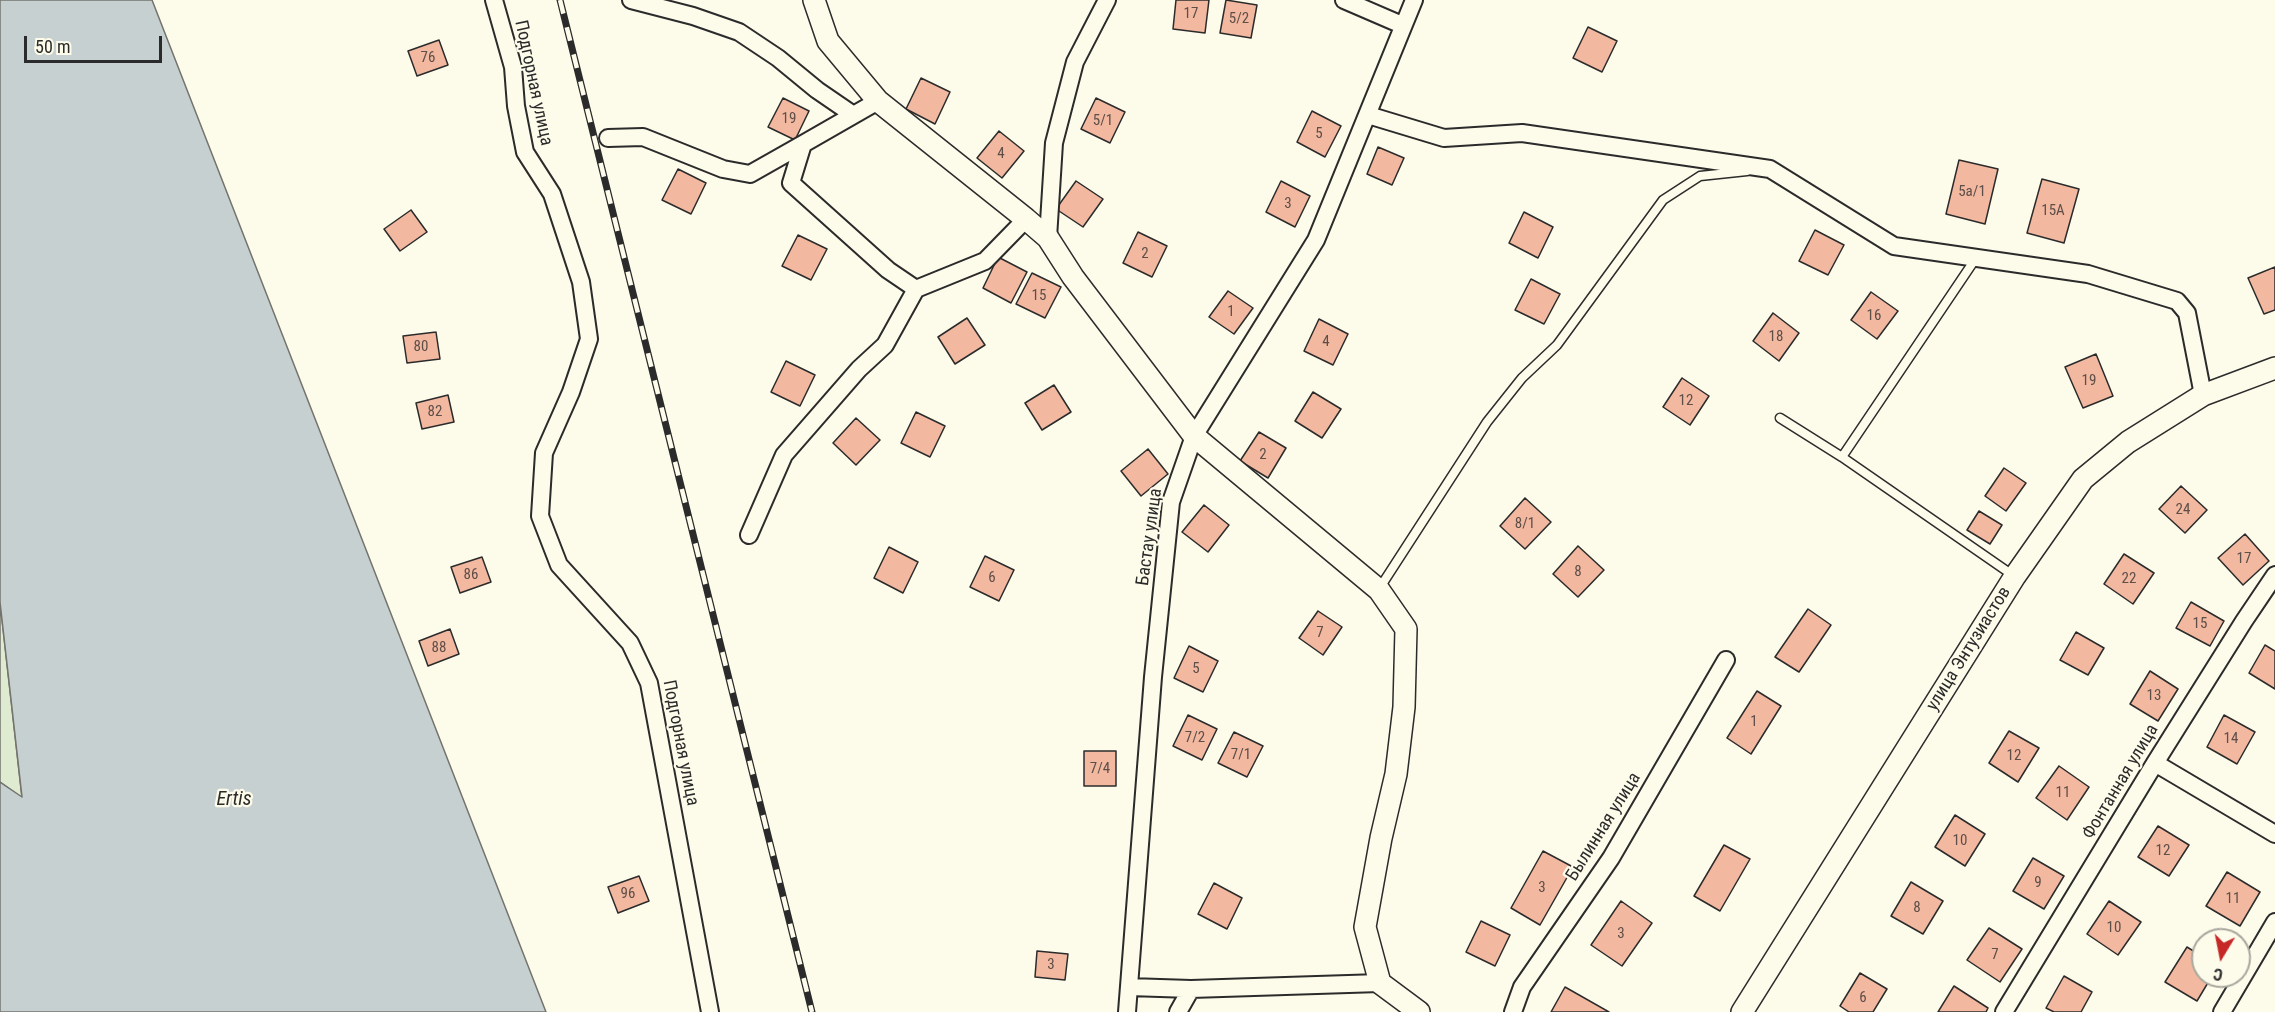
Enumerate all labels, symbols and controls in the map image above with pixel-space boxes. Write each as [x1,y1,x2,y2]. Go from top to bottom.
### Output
house number: 17 [1184,5,1198,23]
house number: 5/2 [1229,10,1249,28]
street label: Подгорная улица [509,18,557,148]
scale bar [27,24,165,62]
text: 50 m [35,36,70,57]
house number: 76 [421,49,435,67]
house number: 19 [782,110,796,128]
house number: 5/1 [1093,112,1113,130]
house number: 5 [1315,125,1323,143]
house number: 4 [997,145,1005,163]
house number: 5а/1 [1958,183,1986,201]
house number: 3 [1284,195,1292,213]
house number: 15А [2041,202,2065,220]
house number: 2 [1141,245,1149,263]
house number: 15 [1032,287,1046,305]
house number: 1 [1227,303,1235,321]
house number: 16 [1867,307,1881,325]
house number: 18 [1769,328,1783,346]
house number: 4 [1322,333,1330,351]
house number: 80 [414,338,428,356]
house number: 19 [2082,372,2096,390]
house number: 12 [1679,392,1693,410]
house number: 82 [428,403,442,421]
house number: 2 [1259,446,1267,464]
street label: Бастау улица [1132,487,1168,587]
house number: 24 [2176,501,2190,519]
house number: 8/1 [1515,515,1535,533]
house number: 17 [2237,550,2251,568]
house number: 8 [1574,563,1582,581]
house number: 86 [464,566,478,584]
house number: 6 [988,569,996,587]
house number: 22 [2122,570,2136,588]
street label: улица Энтузиастов [1922,583,2016,715]
house number: 15 [2193,615,2207,633]
house number: 7 [1316,624,1324,642]
house number: 88 [432,639,446,657]
house number: 5 [1192,660,1200,678]
street label: Подгорная улица [657,678,703,808]
house number: 13 [2147,687,2161,705]
house number: 1 [1750,713,1758,731]
street label: Фонтанная улица [2078,721,2164,843]
house number: 7/2 [1185,729,1205,747]
house number: 14 [2224,730,2238,748]
house number: 7/1 [1231,746,1251,764]
house number: 12 [2007,747,2021,765]
house number: 7/4 [1090,760,1110,778]
street label: Былинная улица [1562,769,1646,885]
house number: 11 [2056,784,2070,802]
water label: Ertis [216,788,252,812]
house number: 10 [1953,832,1967,850]
house number: 12 [2156,842,2170,860]
house number: 9 [2034,874,2042,892]
house number: 3 [1538,879,1546,897]
house number: 96 [621,885,635,903]
house number: 11 [2226,890,2240,908]
house number: 8 [1913,899,1921,917]
house number: 10 [2107,919,2121,937]
house number: 3 [1617,925,1625,943]
north arrow [2191,928,2251,988]
house number: 7 [1991,946,1999,964]
house number: 3 [1047,956,1055,974]
text: С [2212,964,2224,984]
house number: 6 [1859,989,1867,1007]

